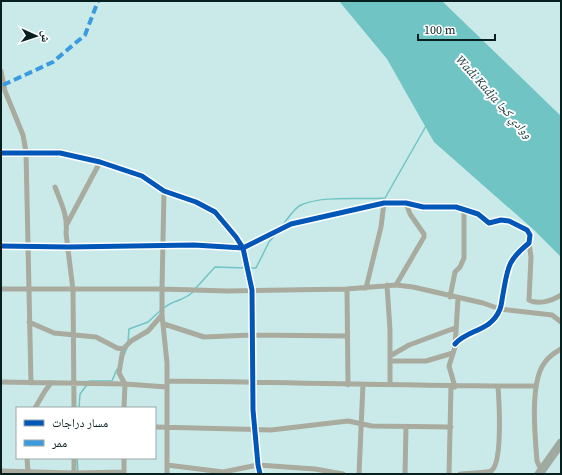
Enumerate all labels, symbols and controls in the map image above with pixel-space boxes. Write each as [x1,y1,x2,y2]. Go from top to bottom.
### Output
north arrow [16,16,56,56]
scale bar [418,16,495,42]
text: 100 m [424,22,456,38]
text: ش [38,30,53,43]
water label: Wadi Kadja ووادي كجا [451,52,536,144]
legend [16,407,156,459]
text: مسار دراجات [52,415,108,431]
text: ممر [51,435,67,451]

